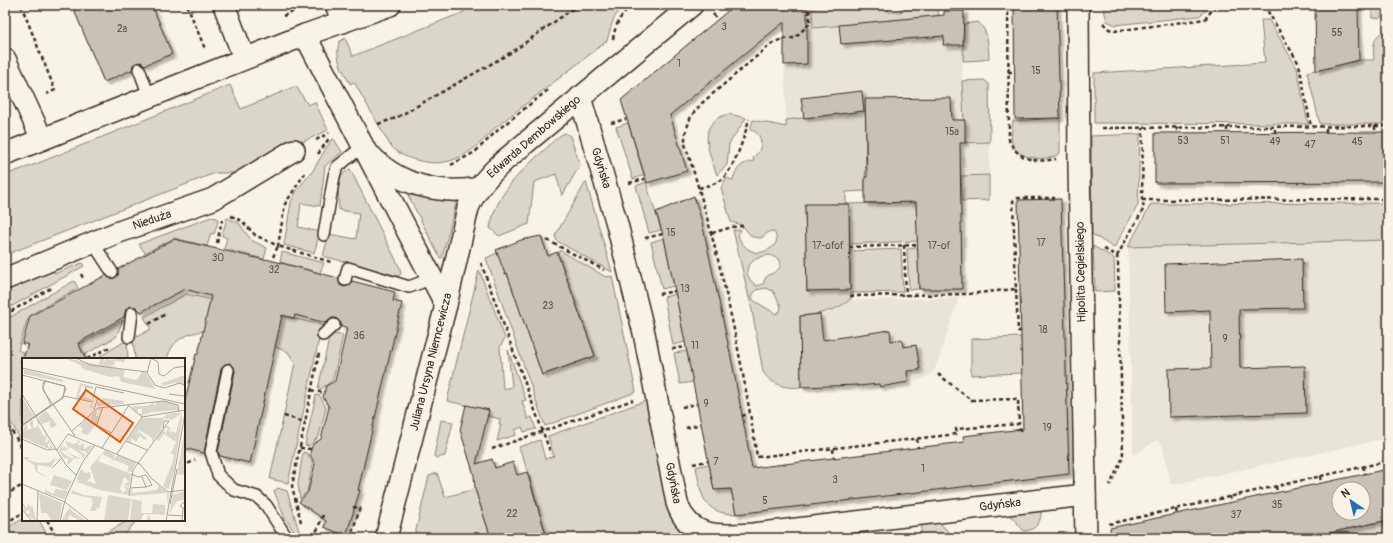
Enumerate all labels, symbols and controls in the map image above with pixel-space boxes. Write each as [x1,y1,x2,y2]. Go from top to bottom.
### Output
house number: 3 [721,21,727,33]
house number: 2a [117,23,127,35]
house number: 55 [1332,27,1342,39]
house number: 1 [677,58,681,70]
house number: 15 [1031,65,1041,77]
street label: Edwarda Dembowskiego [484,92,584,182]
house number: 15a [945,126,959,138]
house number: 53 [1178,135,1189,147]
house number: 51 [1220,135,1230,147]
house number: 49 [1270,136,1280,148]
house number: 45 [1351,136,1363,148]
house number: 47 [1304,139,1316,151]
street label: Gdyńska [588,146,614,191]
street label: Nieduża [131,206,174,234]
street label: Hipolita Cegielskiego [1073,221,1089,323]
house number: 15 [666,227,676,239]
house number: 17 [1036,237,1046,249]
house number: 17-ofof [812,240,844,252]
house number: 17-of [928,240,950,252]
house number: 30 [212,252,224,264]
house number: 32 [268,264,280,276]
house number: 13 [680,283,690,295]
street label: Juliana Ursyna Niemcewicza [407,291,455,432]
house number: 23 [543,300,554,312]
house number: 18 [1039,324,1047,336]
house number: 36 [353,330,365,342]
house number: 9 [1222,333,1228,345]
house number: 11 [691,340,699,352]
inset map [22,358,185,521]
house number: 9 [703,398,709,410]
house number: 19 [1042,422,1052,434]
house number: 7 [713,456,719,468]
street label: Gdyńska [662,461,684,505]
house number: 1 [921,463,925,475]
house number: 3 [832,474,838,486]
north arrow [1331,481,1371,521]
text: N [1339,485,1353,501]
house number: 5 [762,495,768,507]
street label: Gdyńska [978,495,1022,515]
house number: 35 [1272,499,1283,511]
house number: 22 [506,508,518,520]
house number: 37 [1231,509,1242,521]

